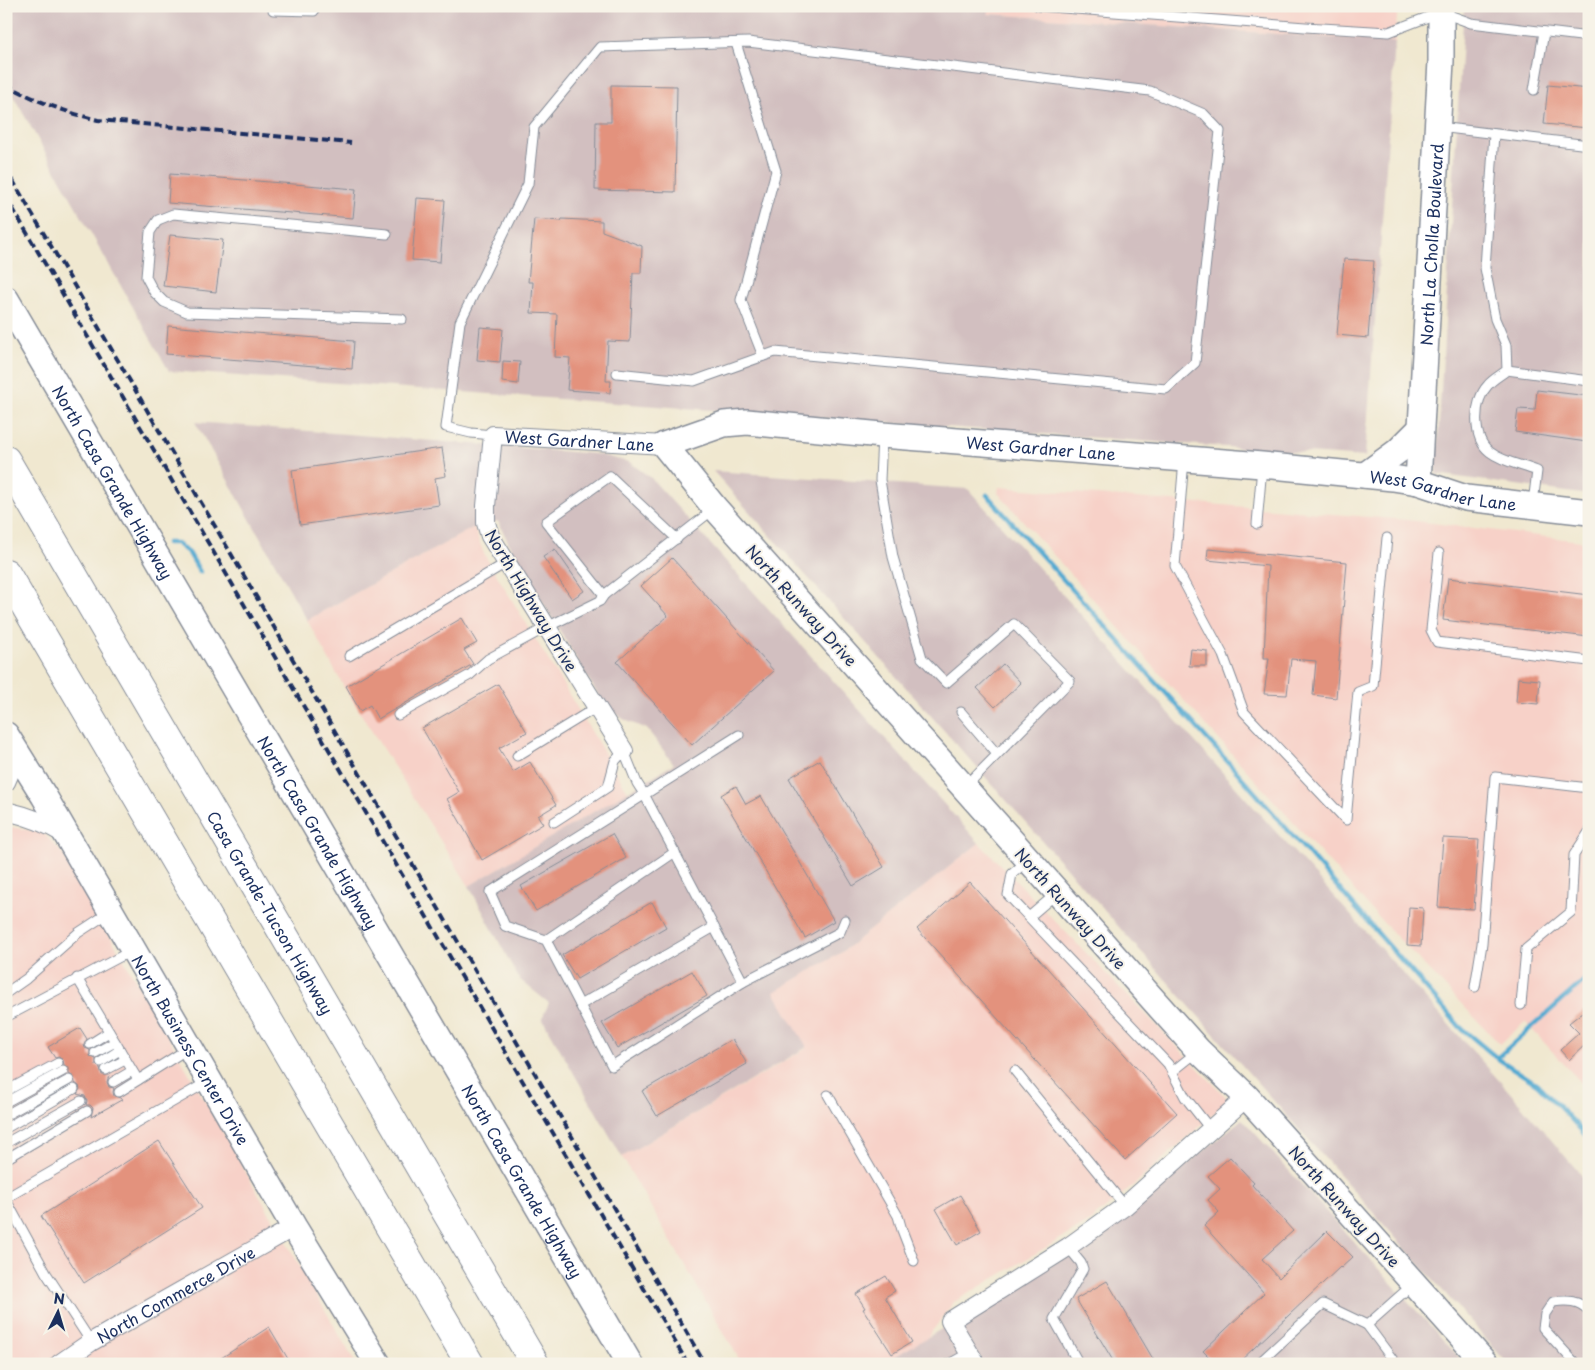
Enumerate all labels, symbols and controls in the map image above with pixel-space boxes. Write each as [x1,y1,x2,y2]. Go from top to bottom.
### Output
street label: North La Cholla Boulevard [1413,142,1449,346]
street label: North Casa Grande Highway [47,380,179,583]
street label: West Gardner Lane [504,424,655,456]
street label: West Gardner Lane [965,430,1117,465]
street label: West Gardner Lane [1369,464,1518,516]
street label: North Highway Drive [480,524,584,676]
street label: North Runway Drive [741,539,863,671]
street label: North Casa Grande Highway [252,731,385,934]
street label: Casa Grande-Tucson Highway [202,806,340,1019]
street label: North Runway Drive [1010,842,1132,974]
street label: North Business Center Drive [126,950,256,1149]
street label: North Casa Grande Highway [456,1079,589,1282]
street label: North Runway Drive [1284,1140,1406,1272]
street label: North Commerce Drive [92,1240,259,1349]
north arrow [32,1288,82,1338]
text: N [53,1288,66,1309]

